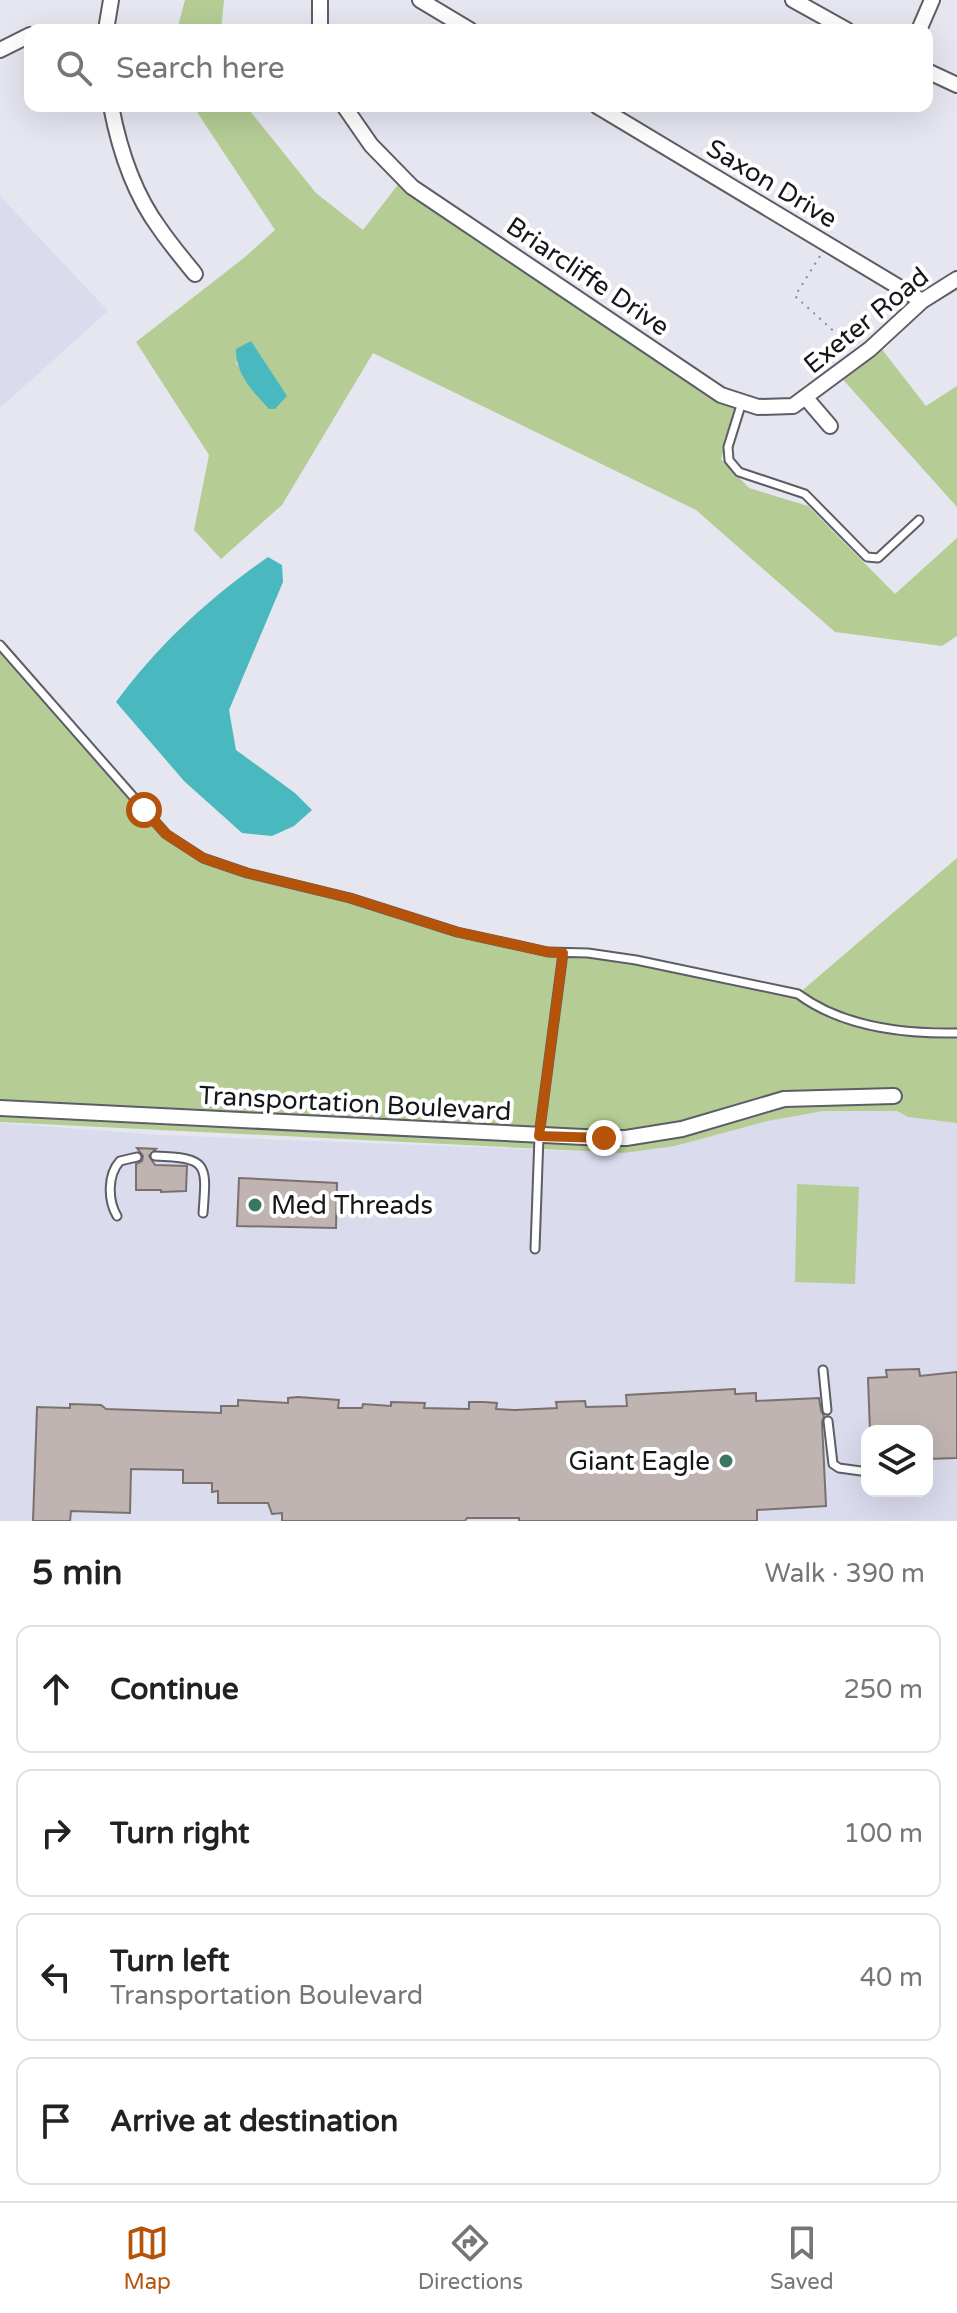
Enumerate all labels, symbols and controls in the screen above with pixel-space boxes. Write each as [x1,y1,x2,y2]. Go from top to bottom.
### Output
search box [24,24,933,112]
icon: search [52,46,96,90]
text: Search here [116,50,285,87]
street label: Saxon Drive [701,132,843,235]
street label: Briarcliffe Drive [500,210,675,342]
street label: Exeter Road [798,261,935,380]
route start [126,792,162,828]
street label: Transportation Boulevard [198,1080,512,1127]
route end [586,1120,622,1156]
place label: Med Threads [271,1190,433,1221]
marker: Med Threads [246,1196,264,1214]
map controls [861,1425,933,1497]
button: layers [861,1425,933,1497]
place label: Giant Eagle [568,1446,710,1477]
marker: Giant Eagle [717,1452,735,1470]
text: 5 min [32,1553,123,1594]
text: Walk · 390 m [765,1558,925,1589]
icon: ahead [34,1667,78,1711]
text: Continue [110,1671,239,1708]
text: 250 m [843,1674,923,1705]
icon: right [34,1811,78,1855]
text: Turn right [110,1815,250,1852]
text: 100 m [843,1818,923,1849]
text: Turn left [110,1943,229,1980]
icon: left [34,1955,78,1999]
text: 40 m [860,1962,923,1993]
text: Transportation Boulevard [110,1980,423,2011]
icon: arrive [34,2099,78,2143]
text: Arrive at destination [110,2103,398,2140]
tab: Map [123,2221,171,2295]
tab: Directions [418,2221,523,2295]
tab: Saved [770,2221,834,2295]

